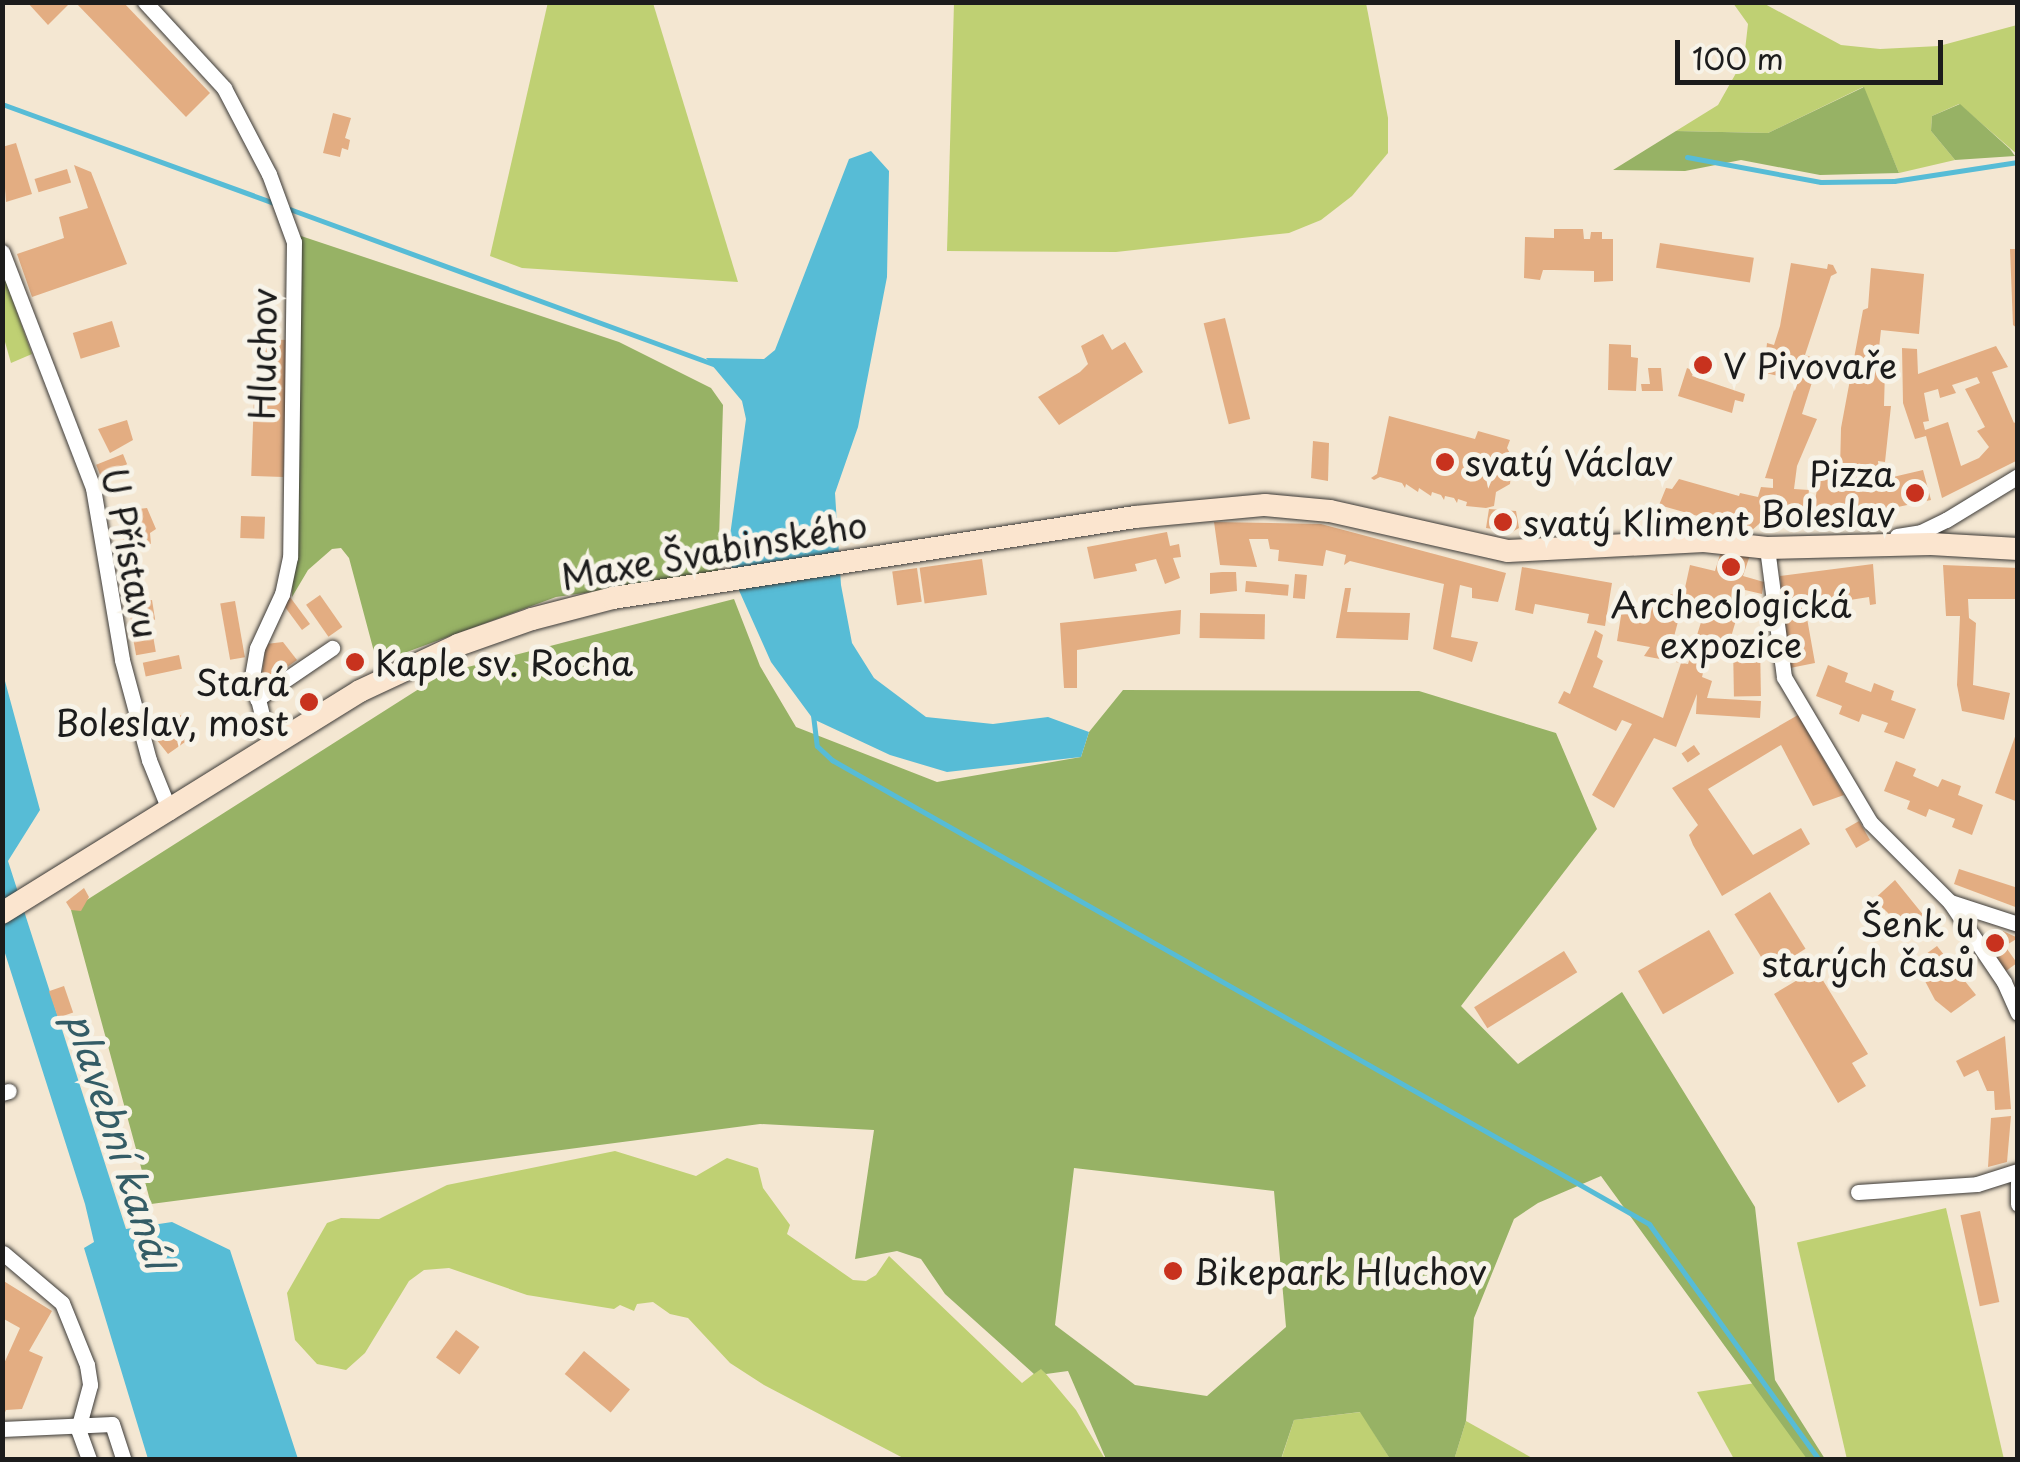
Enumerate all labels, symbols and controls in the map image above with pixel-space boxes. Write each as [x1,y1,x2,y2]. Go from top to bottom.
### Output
scale bar [1680,20,1948,82]
text: 100 m [1692,35,1784,80]
street label: Hluchov [240,288,284,420]
place label: V Pivovaře [1723,344,1899,386]
marker: V Pivovaře [1692,354,1714,376]
place label: svatý Václav [1465,441,1676,483]
marker: svatý Václav [1434,451,1456,473]
place label: Pizza Boleslav [1761,452,1895,534]
street label: U Přístavu [94,464,168,642]
marker: Pizza Boleslav [1904,482,1926,504]
place label: svatý Kliment [1523,501,1750,543]
street label: Maxe Švabinského [558,502,870,598]
marker: svatý Kliment [1492,511,1514,533]
marker: Archeologická expozice [1720,556,1742,578]
place label: Archeologická expozice [1611,583,1851,665]
place label: Kaple sv. Rocha [375,641,635,683]
marker: Kaple sv. Rocha [344,651,366,673]
place label: Stará Boleslav, most [54,661,289,743]
marker: Stará Boleslav, most [298,691,320,713]
place label: Šenk u starých časů [1760,902,1975,984]
marker: Šenk u starých časů [1984,932,2006,954]
water label: plavební kanál [57,1006,183,1274]
place label: Bikepark Hluchov [1193,1250,1488,1292]
marker: Bikepark Hluchov [1162,1260,1184,1282]

